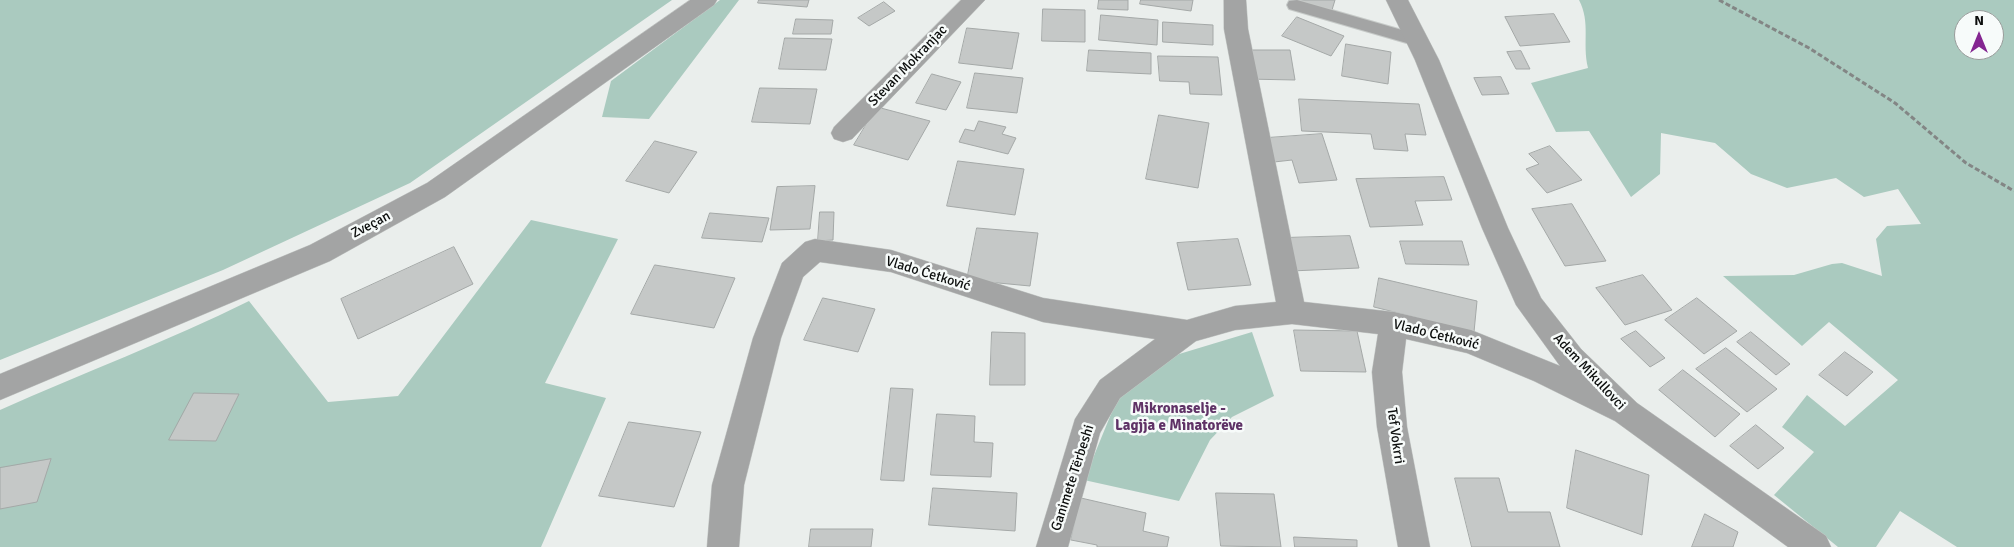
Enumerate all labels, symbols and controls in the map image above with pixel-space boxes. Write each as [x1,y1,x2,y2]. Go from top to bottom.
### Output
north arrow [1954,10,2004,60]
text: N [1974,12,1984,29]
street label: Stevan Mokranjac [865,22,951,110]
street label: Zveçan [349,208,393,242]
street label: Vlado Ćetković [884,253,972,295]
street label: Vlado Ćetković [1391,316,1481,354]
street label: Adem Mikullovci [1549,330,1629,414]
district label: Mikronaselje - Lagjja e Minatorëve [1115,400,1243,435]
street label: Tef Vokrri [1383,407,1407,465]
street label: Ganimete Tërbeshi [1048,423,1098,533]

